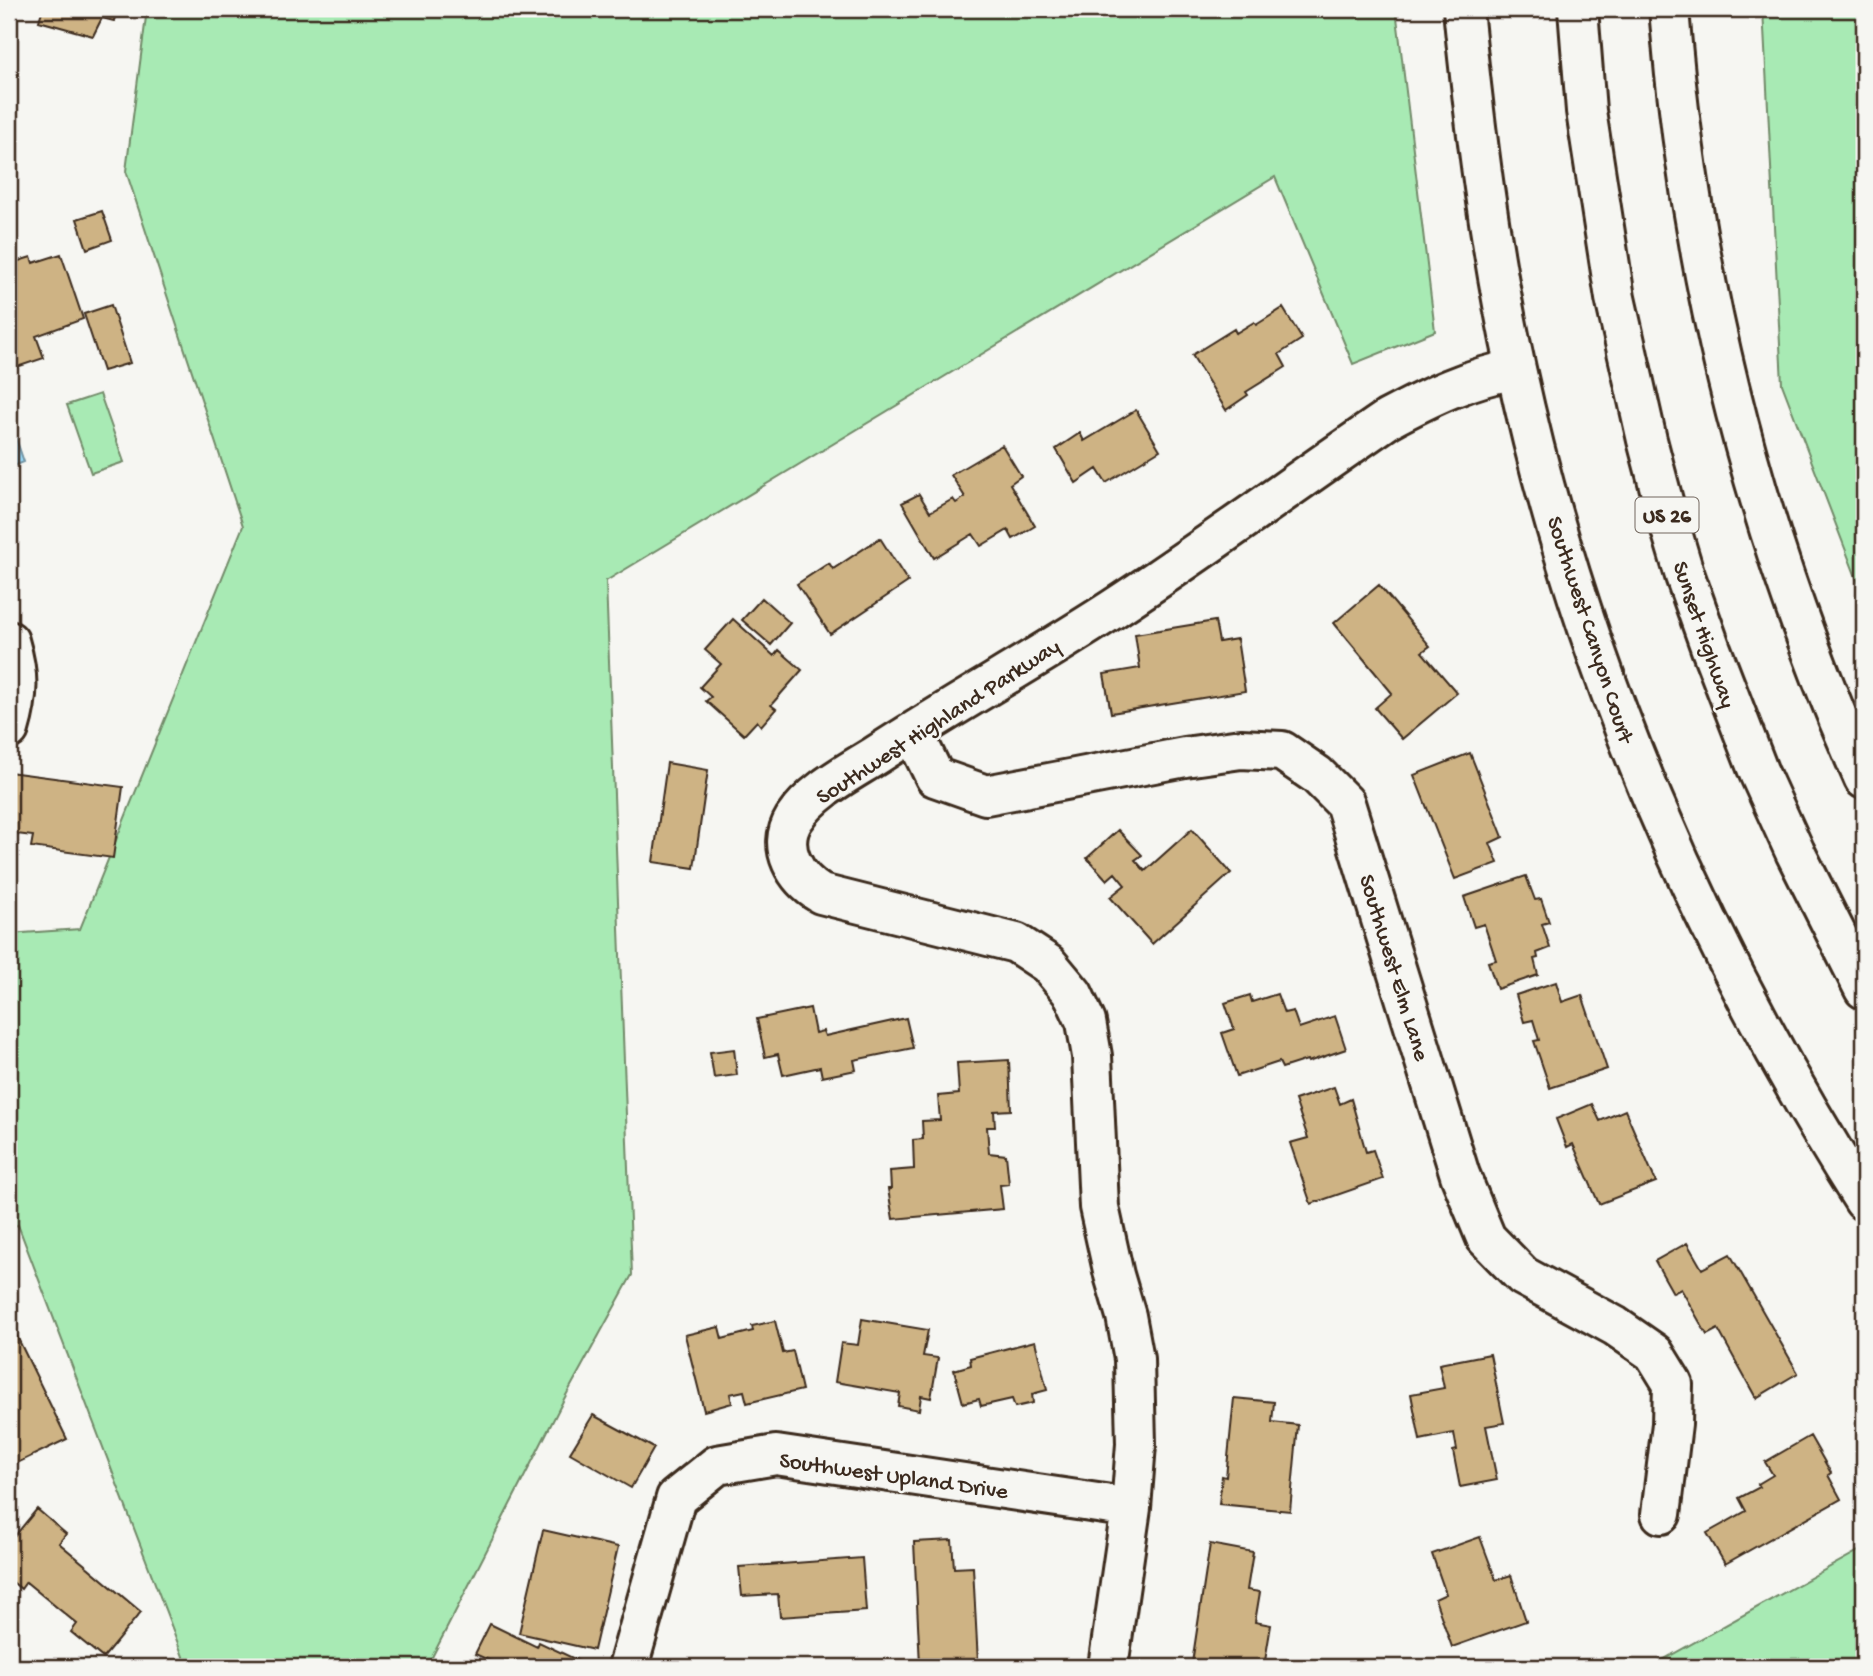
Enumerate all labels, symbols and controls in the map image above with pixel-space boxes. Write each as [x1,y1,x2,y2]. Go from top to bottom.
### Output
road number: US 26 [1636,498,1698,532]
street label: Southwest Canyon Court [1539,513,1639,748]
street label: Sunset Highway [1665,558,1740,712]
street label: Southwest Highland Parkway [812,634,1066,812]
street label: Southwest Elm Lane [1351,872,1434,1065]
street label: Southwest Upland Drive [777,1448,1011,1507]

